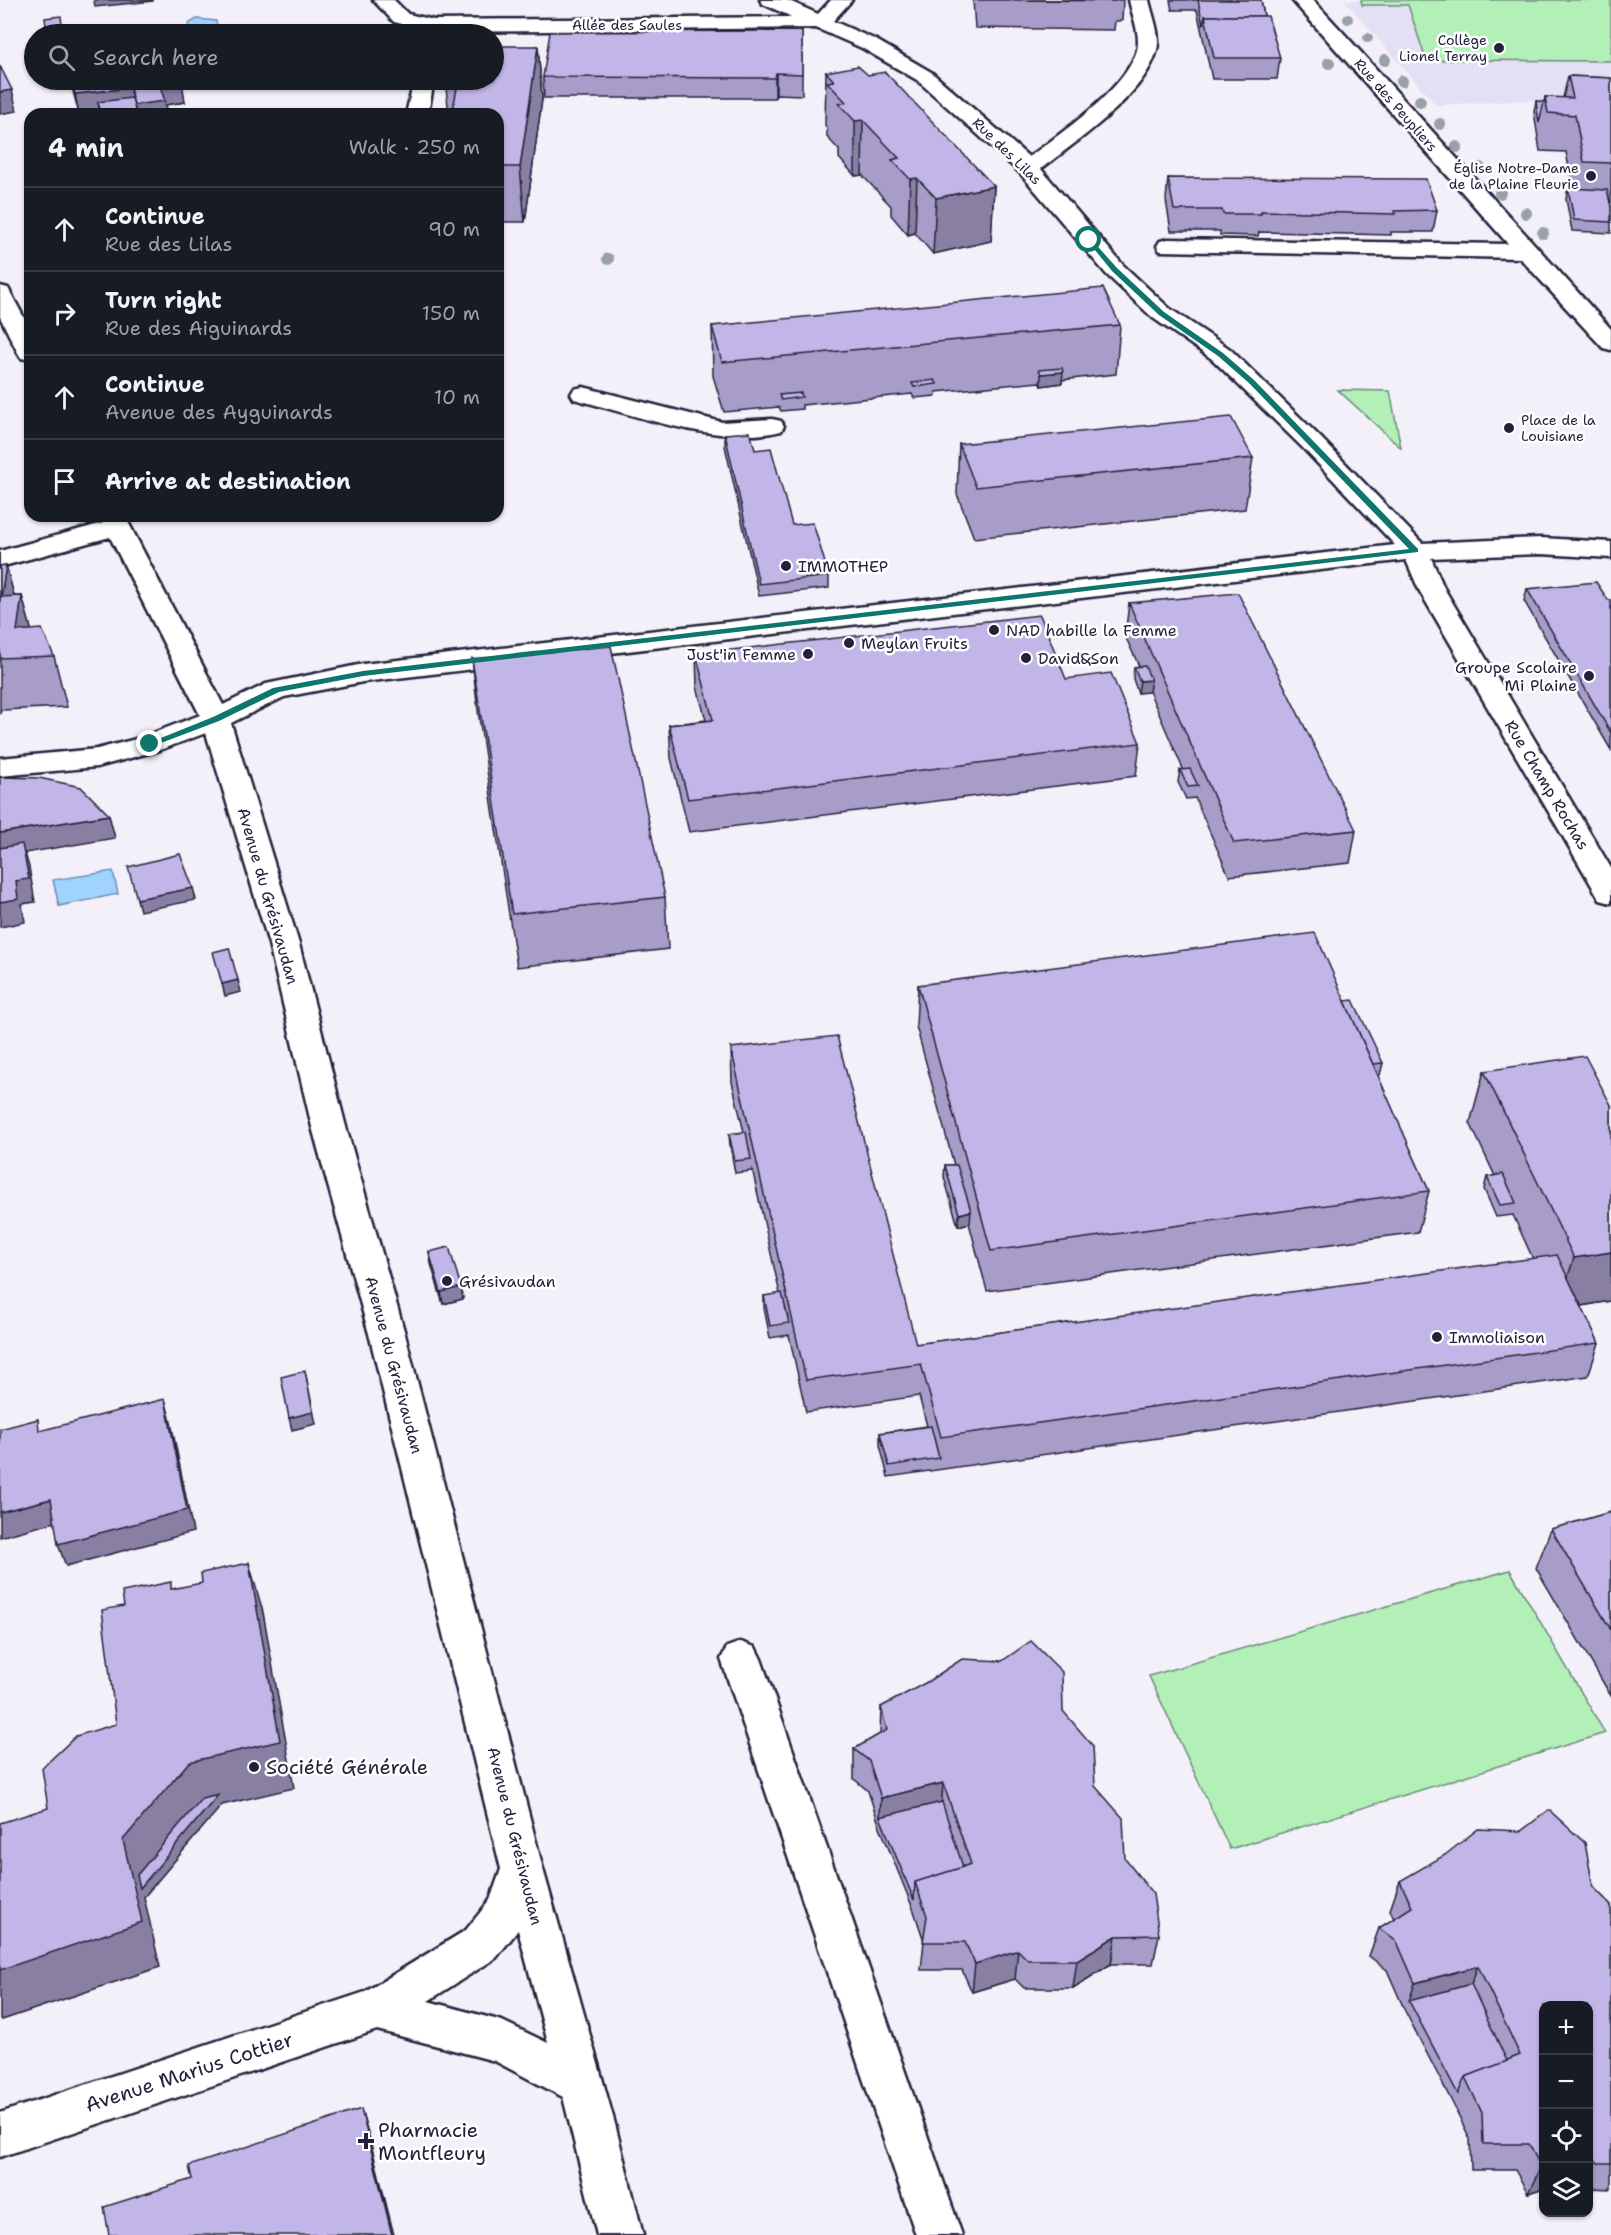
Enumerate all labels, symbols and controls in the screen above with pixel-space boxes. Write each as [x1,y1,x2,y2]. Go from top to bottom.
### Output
street label: Allée des Saules [572,16,682,34]
search box [24,24,504,90]
place label: Collège Lionel Terray [1399,31,1487,65]
icon: search [45,41,78,74]
marker: Collège Lionel Terray [1492,41,1506,55]
text: Search here [93,43,219,72]
street label: Rue des Peupliers [1351,55,1442,155]
street label: Rue des Lilas [969,114,1045,188]
text: 4 min [48,130,124,165]
text: Walk · 250 m [349,134,480,160]
place label: Église Notre-Dame de la Plaine Fleurie [1449,159,1579,193]
marker: Église Notre-Dame de la Plaine Fleurie [1584,169,1598,183]
text: Continue [105,202,205,231]
icon: ahead [48,213,81,246]
text: 90 m [428,216,480,242]
route start [1075,226,1101,252]
text: Rue des Lilas [105,231,232,257]
text: Turn right [105,286,222,315]
icon: right [48,297,81,330]
text: 150 m [422,300,480,326]
text: Rue des Aiguinards [105,315,292,341]
text: Continue [105,370,205,399]
icon: ahead [48,381,81,414]
text: 10 m [434,384,480,410]
text: Avenue des Ayguinards [105,399,333,425]
place label: Place de la Louisiane [1521,411,1596,445]
marker: Place de la Louisiane [1502,421,1516,435]
icon: arrive [48,465,81,498]
text: Arrive at destination [105,467,351,496]
place label: IMMOTHEP [798,556,888,577]
marker: IMMOTHEP [779,559,793,573]
place label: NAD habille la Femme [1006,620,1177,641]
marker: NAD habille la Femme [987,623,1001,637]
place label: Meylan Fruits [861,633,968,654]
marker: Meylan Fruits [842,636,856,650]
place label: Just'in Femme [687,644,796,665]
marker: Just'in Femme [801,647,815,661]
place label: David&Son [1038,648,1119,669]
marker: David&Son [1019,651,1033,665]
place label: Groupe Scolaire Mi Plaine [1455,657,1577,696]
marker: Groupe Scolaire Mi Plaine [1582,669,1596,683]
street label: Rue Champ Rochas [1500,716,1594,854]
route end [136,730,162,756]
street label: Avenue du Grésivaudan [233,805,303,987]
place label: Grésivaudan [459,1271,556,1292]
street label: Avenue du Grésivaudan [360,1274,428,1456]
marker: Grésivaudan [440,1274,454,1288]
place label: Immoliaison [1449,1327,1545,1348]
marker: Immoliaison [1430,1330,1444,1344]
street label: Avenue du Grésivaudan [483,1745,547,1928]
place label: Société Générale [266,1754,428,1780]
marker: Société Générale [247,1760,261,1774]
map controls [1539,2001,1593,2217]
button: + [1539,2001,1593,2055]
street label: Avenue Marius Cottier [82,2026,296,2118]
button: − [1539,2055,1593,2109]
button: locate [1539,2109,1593,2163]
place label: Pharmacie Montfleury [378,2117,486,2166]
marker: Pharmacie Montfleury [359,2134,373,2148]
button: layers [1539,2163,1593,2217]

